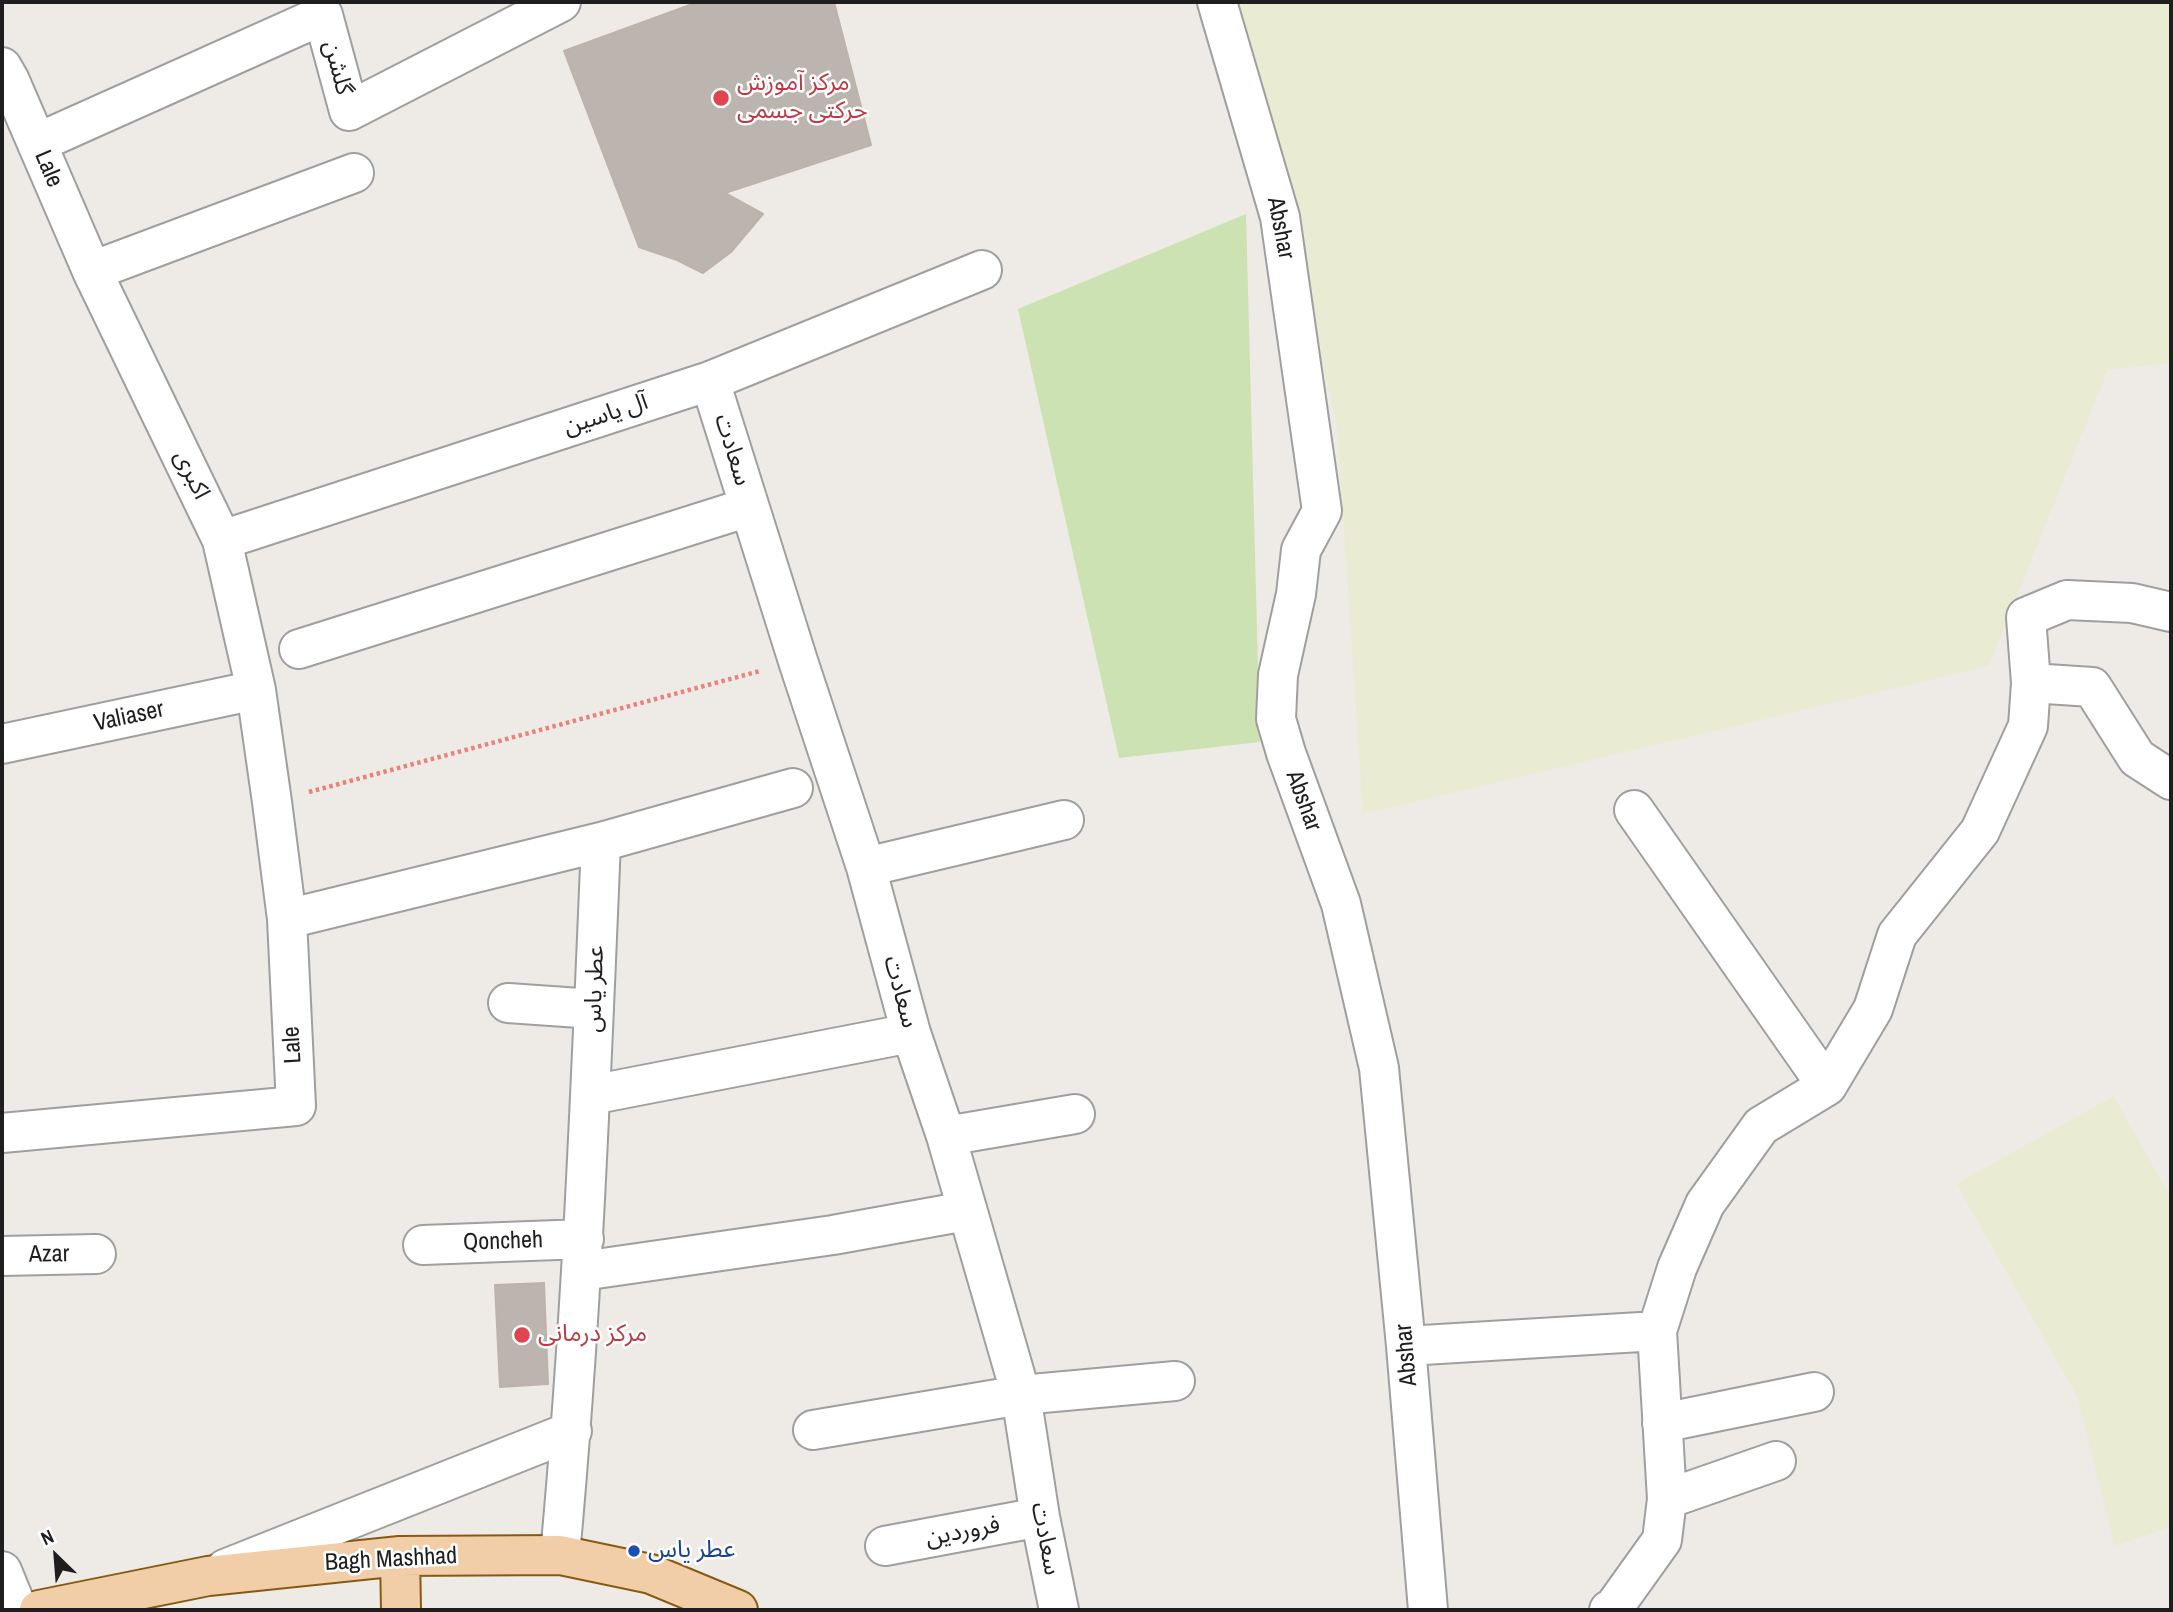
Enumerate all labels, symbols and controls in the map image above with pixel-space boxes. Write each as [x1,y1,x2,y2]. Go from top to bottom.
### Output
street label: گلشن [316,38,358,98]
place label: مرکز آموزش حرکتی جسمی [737,70,868,126]
marker: مرکز آموزش حرکتی جسمی [711,88,731,108]
street label: Lale [27,146,69,192]
street label: Abshar [1260,195,1300,261]
street label: آل یاسین [560,388,652,442]
street label: سعادت [707,411,757,489]
street label: اکبری [167,446,215,504]
street label: Valiaser [91,696,167,738]
street label: Abshar [1279,767,1327,835]
street label: عطر یاس [579,945,611,1033]
street label: سعادت [877,953,923,1031]
street label: Lale [278,1026,308,1064]
street label: Qoncheh [463,1226,543,1258]
street label: Azar [29,1240,69,1270]
place label: مرکز درمانی [538,1321,647,1349]
street label: Abshar [1390,1323,1424,1387]
marker: مرکز درمانی [512,1325,532,1345]
street label: سعادت [1024,1500,1066,1578]
street label: فروردین [923,1511,1003,1553]
north arrow [21,1521,91,1591]
text: N [37,1523,58,1551]
place label: عطر یاس [648,1537,735,1565]
street label: Bagh Mashhad [324,1542,458,1578]
marker: عطر یاس [626,1543,642,1559]

